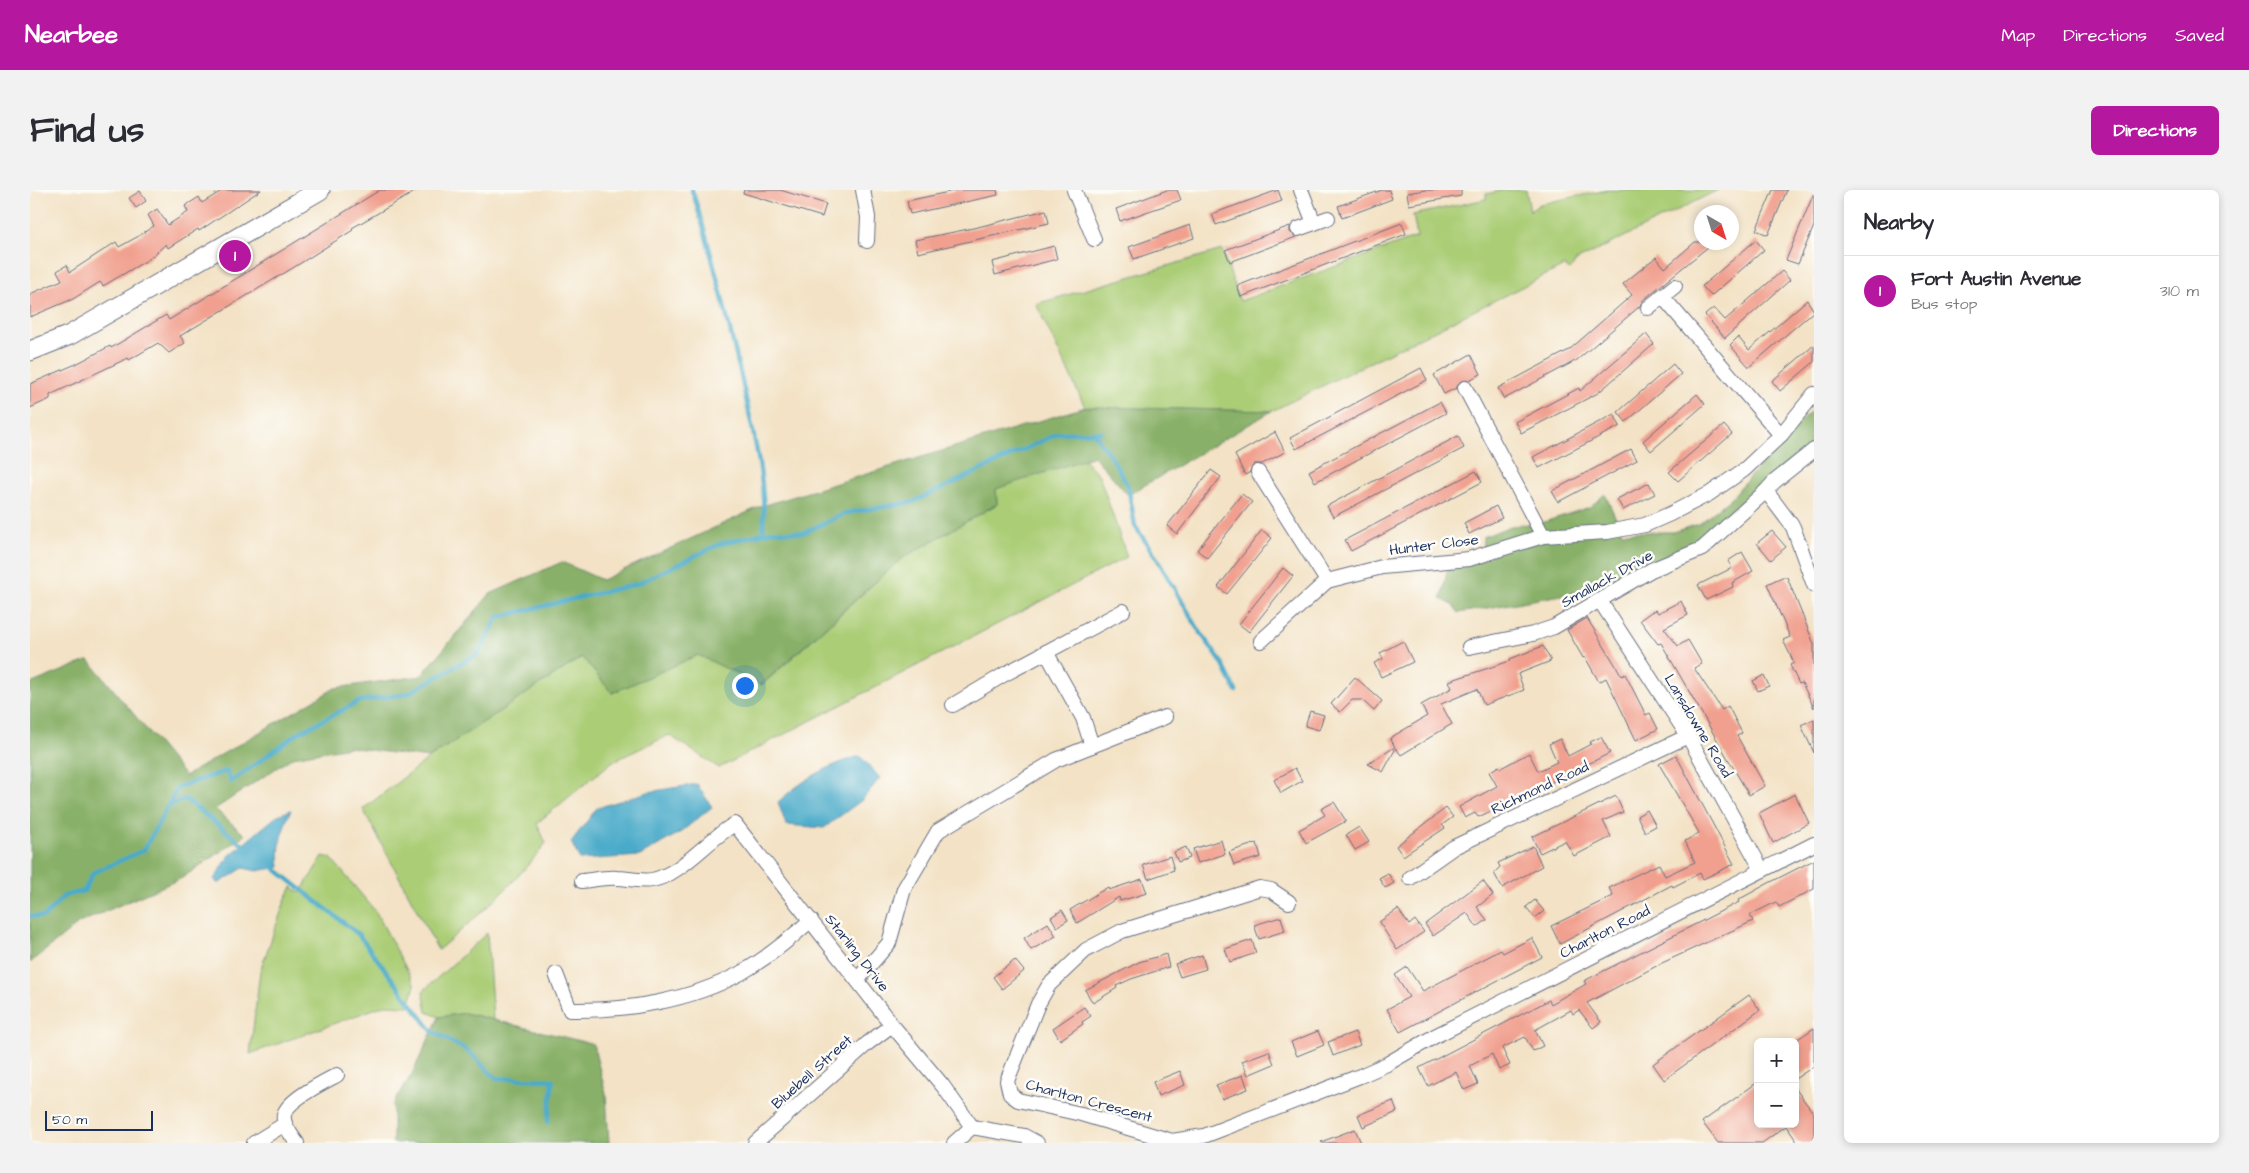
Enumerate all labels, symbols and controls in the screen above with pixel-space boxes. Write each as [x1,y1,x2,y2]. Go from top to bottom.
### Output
text: Nearbee [25,18,118,52]
text: Map [2001,23,2035,48]
text: Directions [2063,23,2147,48]
text: Saved [2175,23,2224,48]
text: Find us [30,106,144,155]
button: Directions [2091,106,2219,155]
north arrow [1694,205,1739,250]
text: Nearby [1864,208,1934,237]
pin: 1 [219,237,251,275]
text: Fort Austin Avenue [1911,266,2081,293]
text: 1 [1879,280,1881,302]
text: 310 m [2160,280,2199,302]
text: Bus stop [1911,293,1977,315]
street label: Hunter Close [1388,529,1480,561]
street label: Smallack Drive [1557,545,1657,613]
street label: Lansdowne Road [1659,670,1737,782]
your location [732,673,758,699]
street label: Richmond Road [1488,756,1593,820]
street label: Charlton Road [1556,900,1654,964]
street label: Starling Drive [819,910,894,997]
street label: Bluebell Street [767,1030,857,1114]
map controls [1754,1038,1799,1128]
button: + [1754,1038,1799,1083]
street label: Charlton Crescent [1023,1074,1155,1128]
button: − [1754,1083,1799,1128]
scale bar [45,1108,152,1131]
text: 50 m [52,1110,87,1130]

